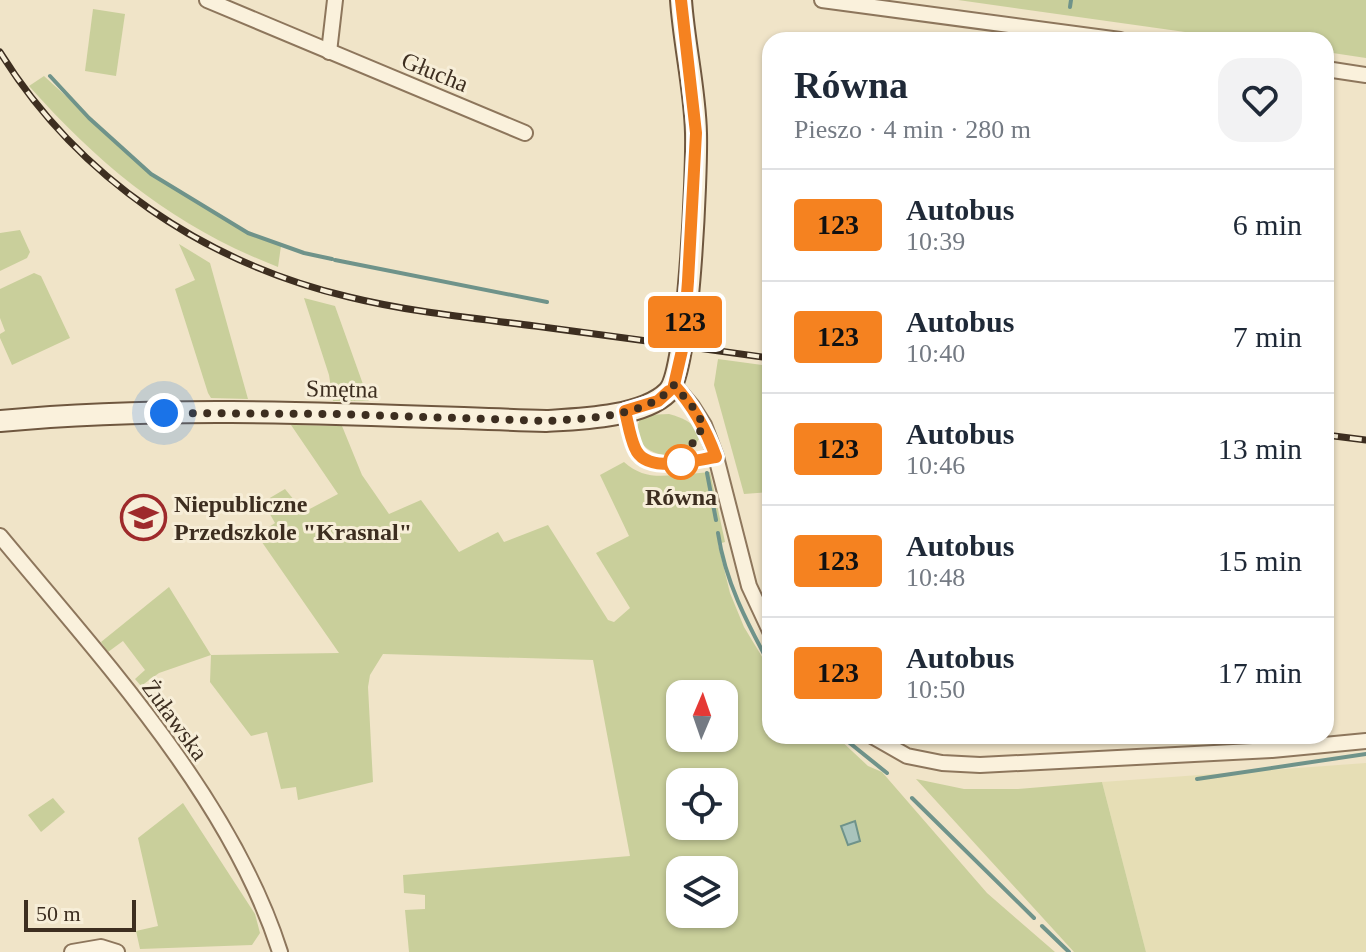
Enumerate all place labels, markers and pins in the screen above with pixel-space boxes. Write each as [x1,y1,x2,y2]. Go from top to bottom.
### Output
marker: Równa [664,445,698,479]
place label: Równa [645,484,717,510]
place label: Niepubliczne Przedszkole "Krasnal" [174,491,412,545]
school or university icon: Niepubliczne Przedszkole "Krasnal" [119,494,167,542]

